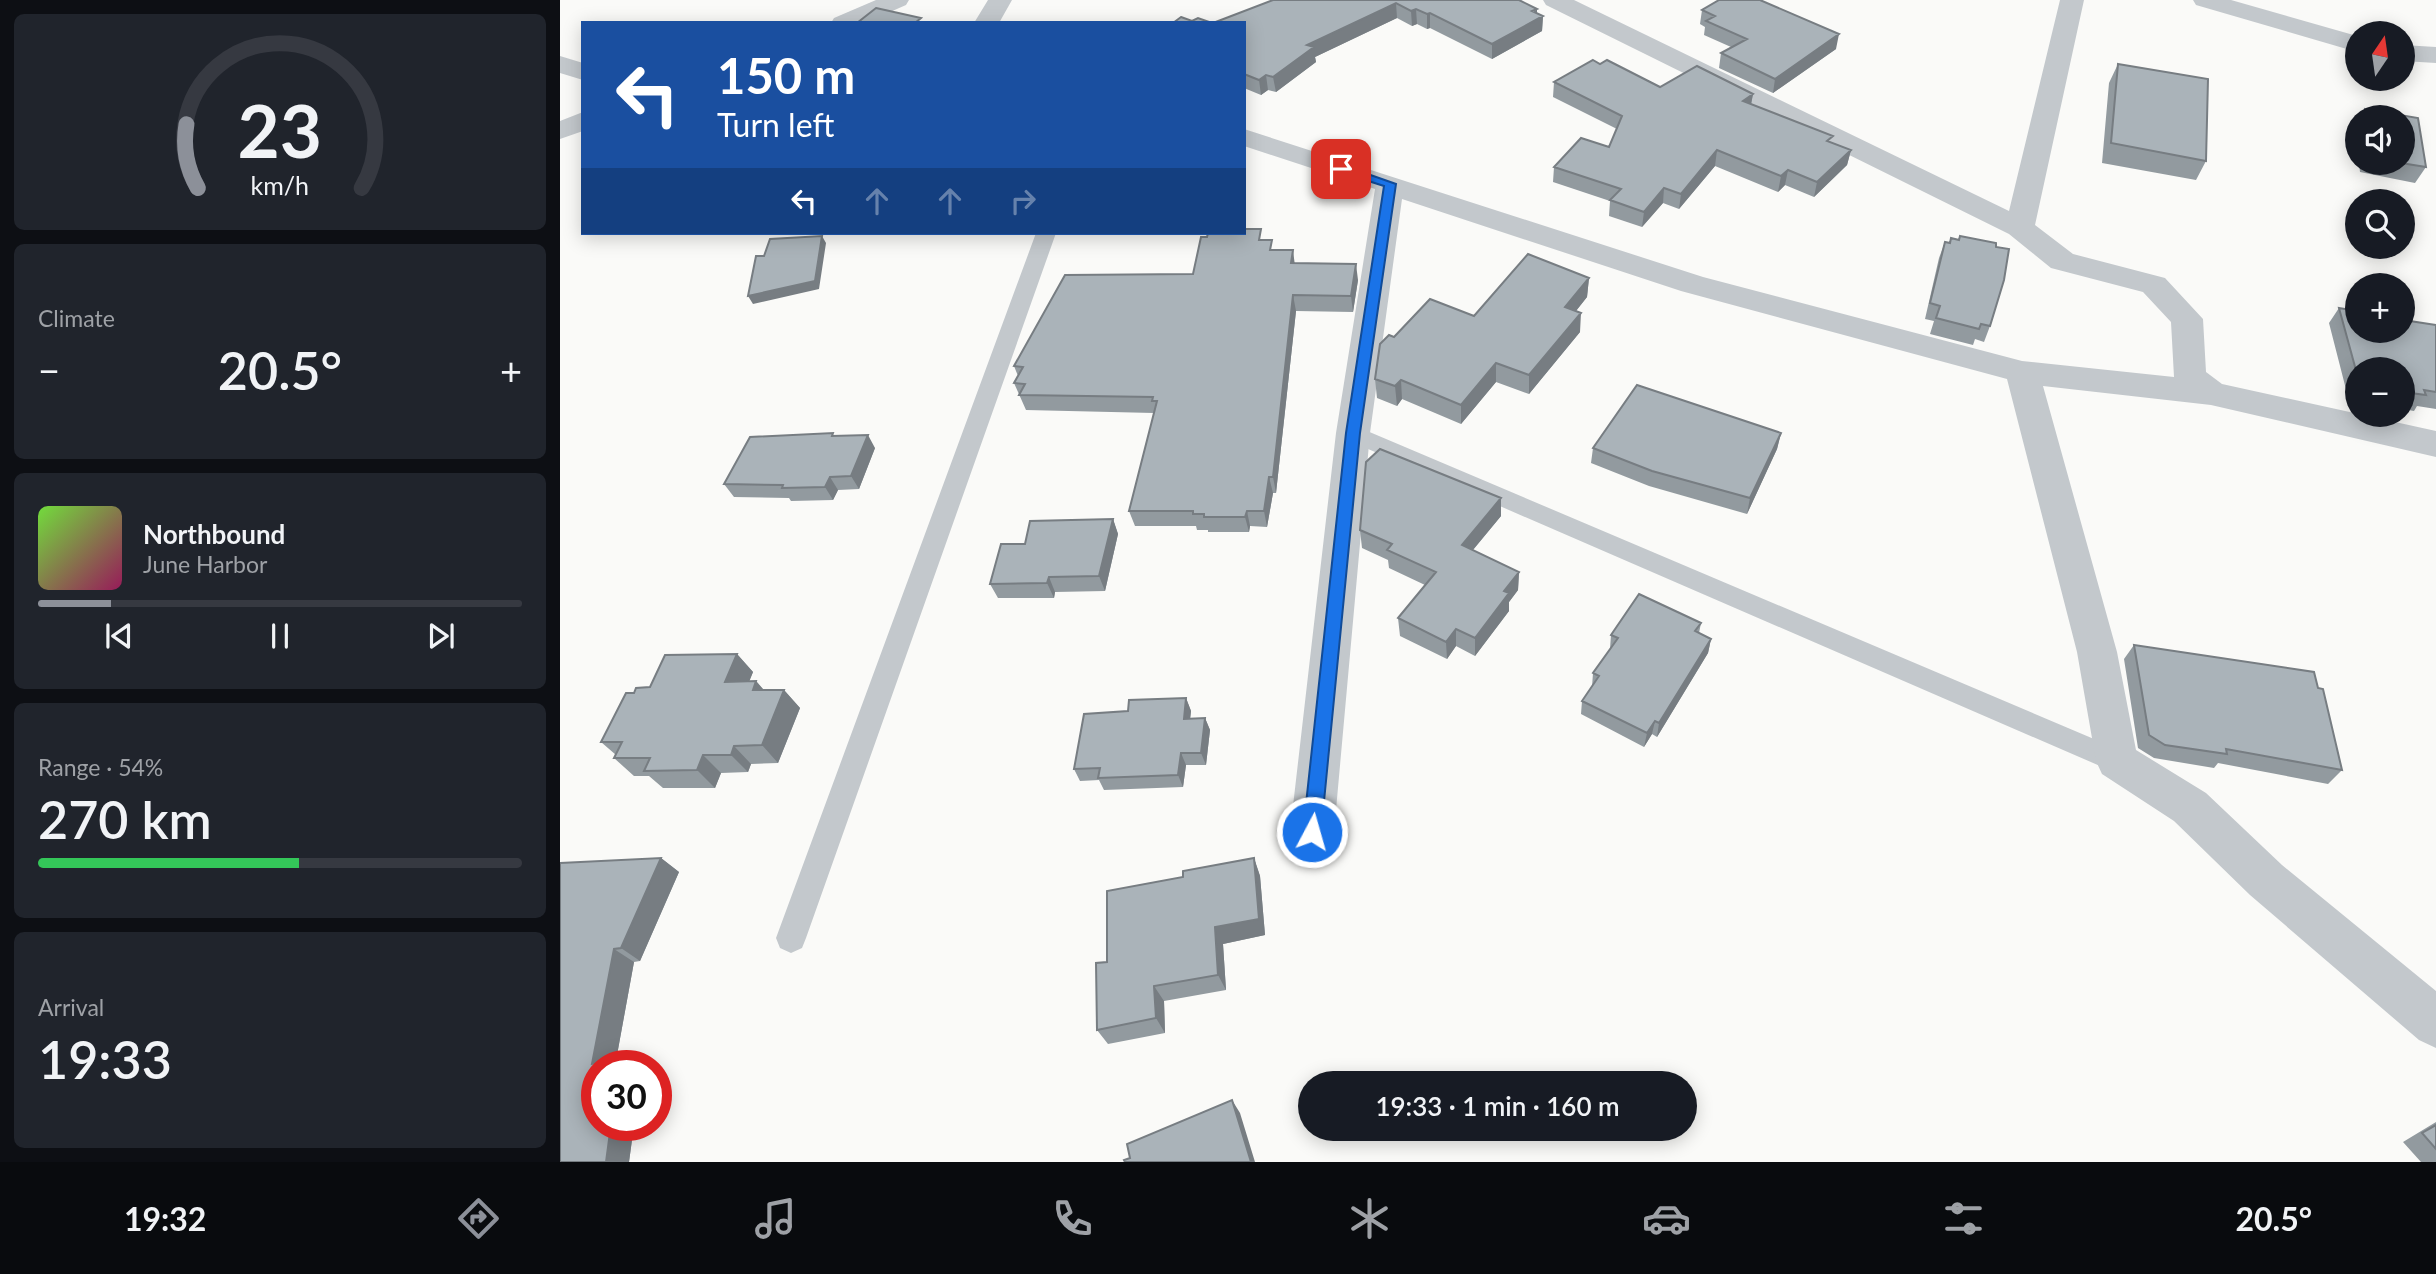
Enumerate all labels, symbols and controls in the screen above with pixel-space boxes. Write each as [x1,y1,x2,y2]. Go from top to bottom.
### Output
north arrow [2345,21,2415,91]
map controls [2345,21,2415,427]
text: 150 m [717,46,855,104]
icon: left [602,49,693,140]
text: 23 [238,86,322,174]
text: Turn left [717,105,834,144]
button: sound [2345,105,2415,175]
pin [1311,139,1371,199]
icon: arrive [1322,150,1360,188]
text: km/h [251,170,309,200]
icon: left [785,182,823,220]
icon: ahead [858,182,896,220]
icon: ahead [931,182,969,220]
icon: right [1004,182,1042,220]
button: search [2345,189,2415,259]
button: + [2345,273,2415,343]
text: Climate [38,304,115,332]
text: 20.5° [218,339,342,401]
text: − [38,347,60,393]
text: + [500,347,522,393]
button: − [2345,357,2415,427]
text: Northbound [143,518,285,550]
text: June Harbor [143,550,267,578]
icon: previous [100,617,138,655]
icon: pause [261,617,299,655]
icon: next [422,617,460,655]
text: Range · 54% [38,753,163,781]
text: 270 km [38,788,212,850]
position arrow [1275,795,1349,869]
text: Arrival [38,993,104,1021]
text: 19:33 [38,1028,172,1090]
speed limit sign: 30 [581,1050,672,1141]
text: 19:33 · 1 min · 160 m [1375,1090,1620,1122]
icon: directions [454,1194,503,1243]
icon: music [751,1194,800,1243]
icon: phone [1048,1194,1097,1243]
icon: climate [1345,1194,1394,1243]
icon: car [1642,1194,1691,1243]
icon: filters [1939,1194,1988,1243]
text: 19:32 [124,1199,206,1238]
text: 20.5° [2235,1199,2312,1238]

